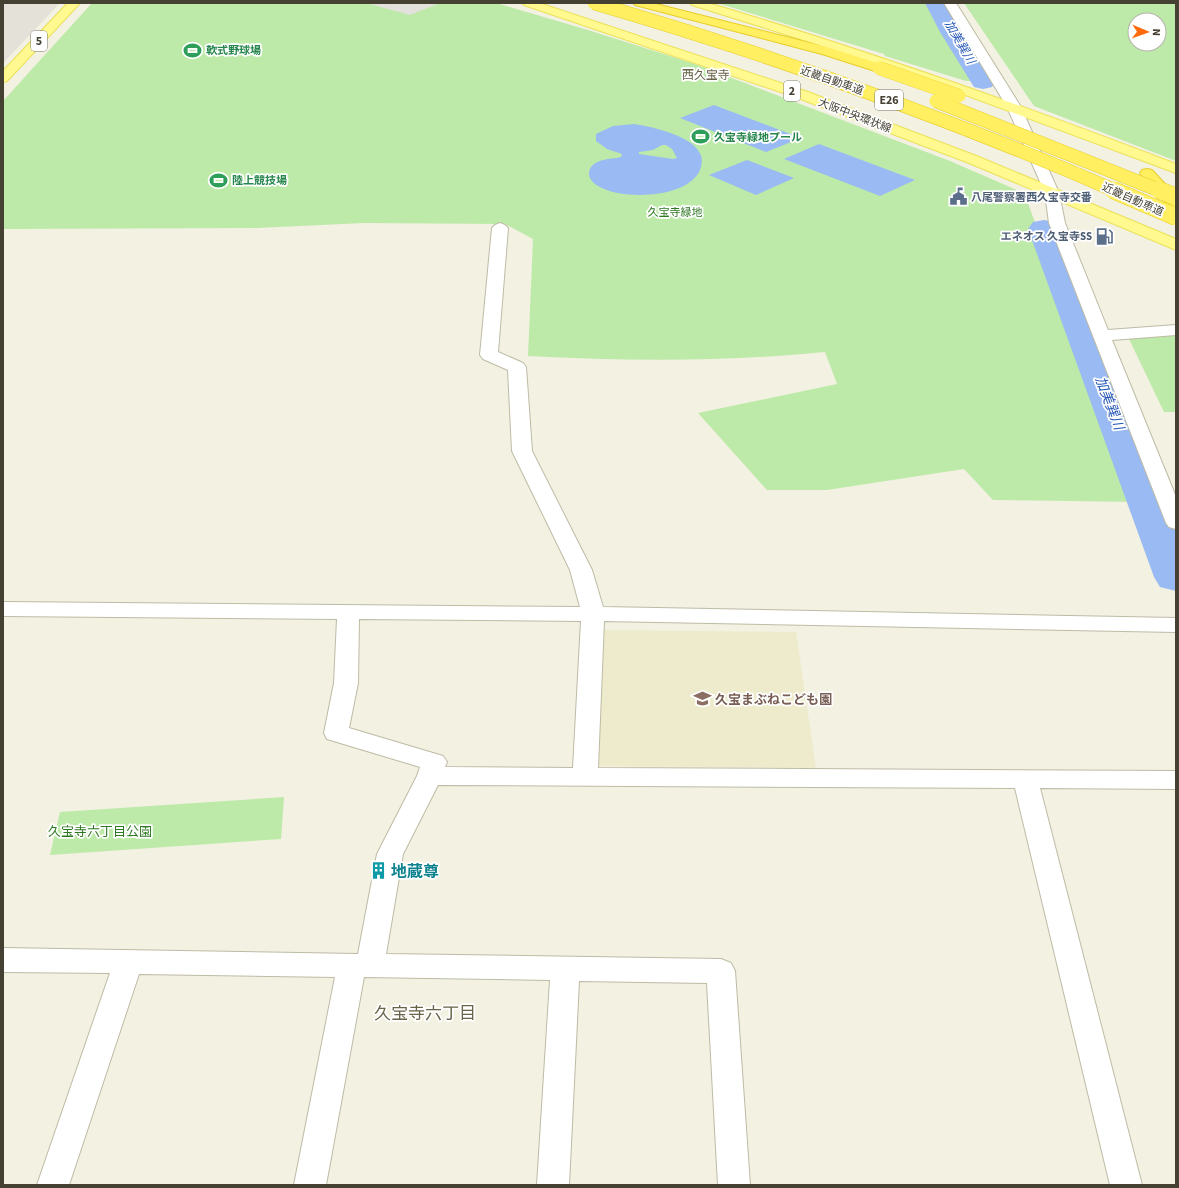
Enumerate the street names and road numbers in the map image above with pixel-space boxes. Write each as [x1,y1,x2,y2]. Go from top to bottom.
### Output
road number: 5 [31,31,47,51]
street label: 近畿自動車道 [798,63,865,98]
road number: 2 [784,81,800,101]
road number: E26 [875,90,903,110]
street label: 大阪中央環状線 [816,95,893,136]
street label: 近畿自動車道 [1100,179,1166,220]

